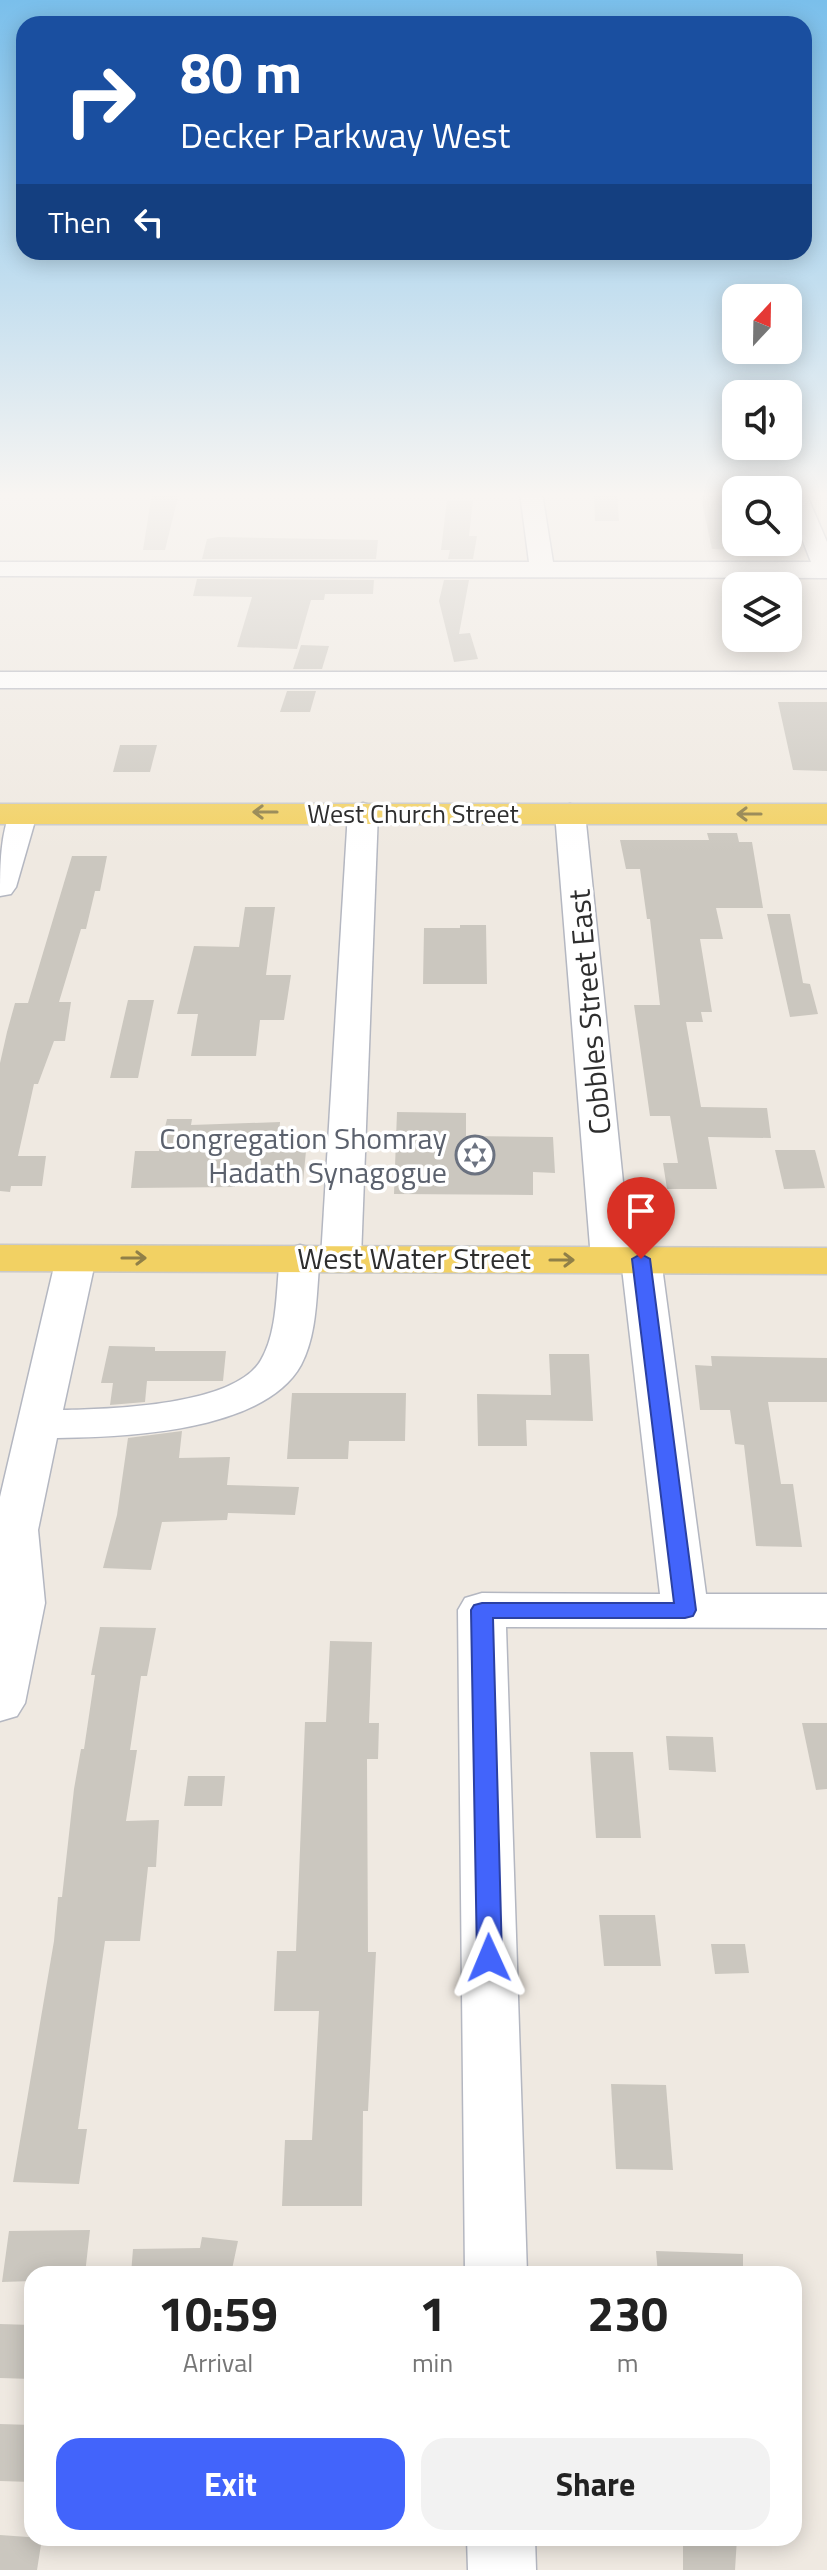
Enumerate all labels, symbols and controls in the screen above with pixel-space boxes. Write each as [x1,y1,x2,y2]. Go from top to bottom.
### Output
text: 80 m [180,30,302,115]
icon: right [48,48,152,152]
text: Decker Parkway West [180,107,510,162]
text: Then [48,199,111,245]
icon: left [127,200,171,244]
north arrow [722,284,802,364]
map controls [722,284,802,652]
button: sound [722,380,802,460]
button: search [722,476,802,556]
button: layers [722,572,802,652]
street label: West Church Street [307,794,519,833]
one-way arrow [252,805,279,820]
one-way arrow [736,806,763,822]
street label: Cobbles Street East [555,887,623,1137]
place label: Congregation Shomray Hadath Synagogue [159,1115,447,1195]
synagogue icon: Congregation Shomray Hadath Synagogue [454,1134,496,1176]
pin [607,1177,675,1259]
icon: arrive [619,1189,663,1233]
street label: West Water Street [297,1235,531,1281]
one-way arrow [120,1250,147,1266]
one-way arrow [548,1252,575,1268]
position arrow [447,1916,531,2000]
text: 10:59 [158,2277,278,2350]
text: 1 [419,2277,446,2350]
text: 230 [587,2277,668,2350]
text: Arrival [183,2343,253,2382]
text: min [412,2343,453,2382]
text: m [617,2343,639,2382]
button: Exit [56,2438,405,2530]
button: Share [421,2438,770,2530]

